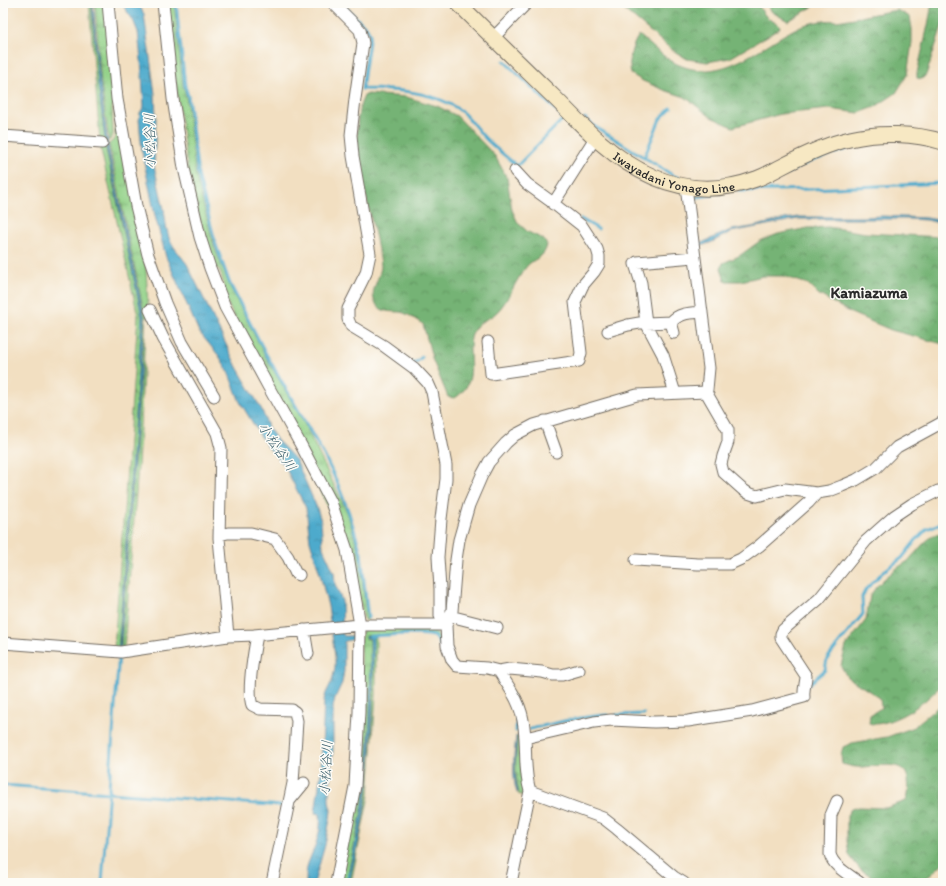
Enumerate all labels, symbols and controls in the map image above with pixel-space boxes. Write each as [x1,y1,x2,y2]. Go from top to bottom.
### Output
water label: 小松谷川 [141,113,159,169]
street label: Iwayadani Yonago Line [611,148,736,196]
district label: Kamiazuma [831,284,908,302]
water label: 小松谷川 [254,419,300,475]
water label: 小松谷川 [316,740,336,796]

